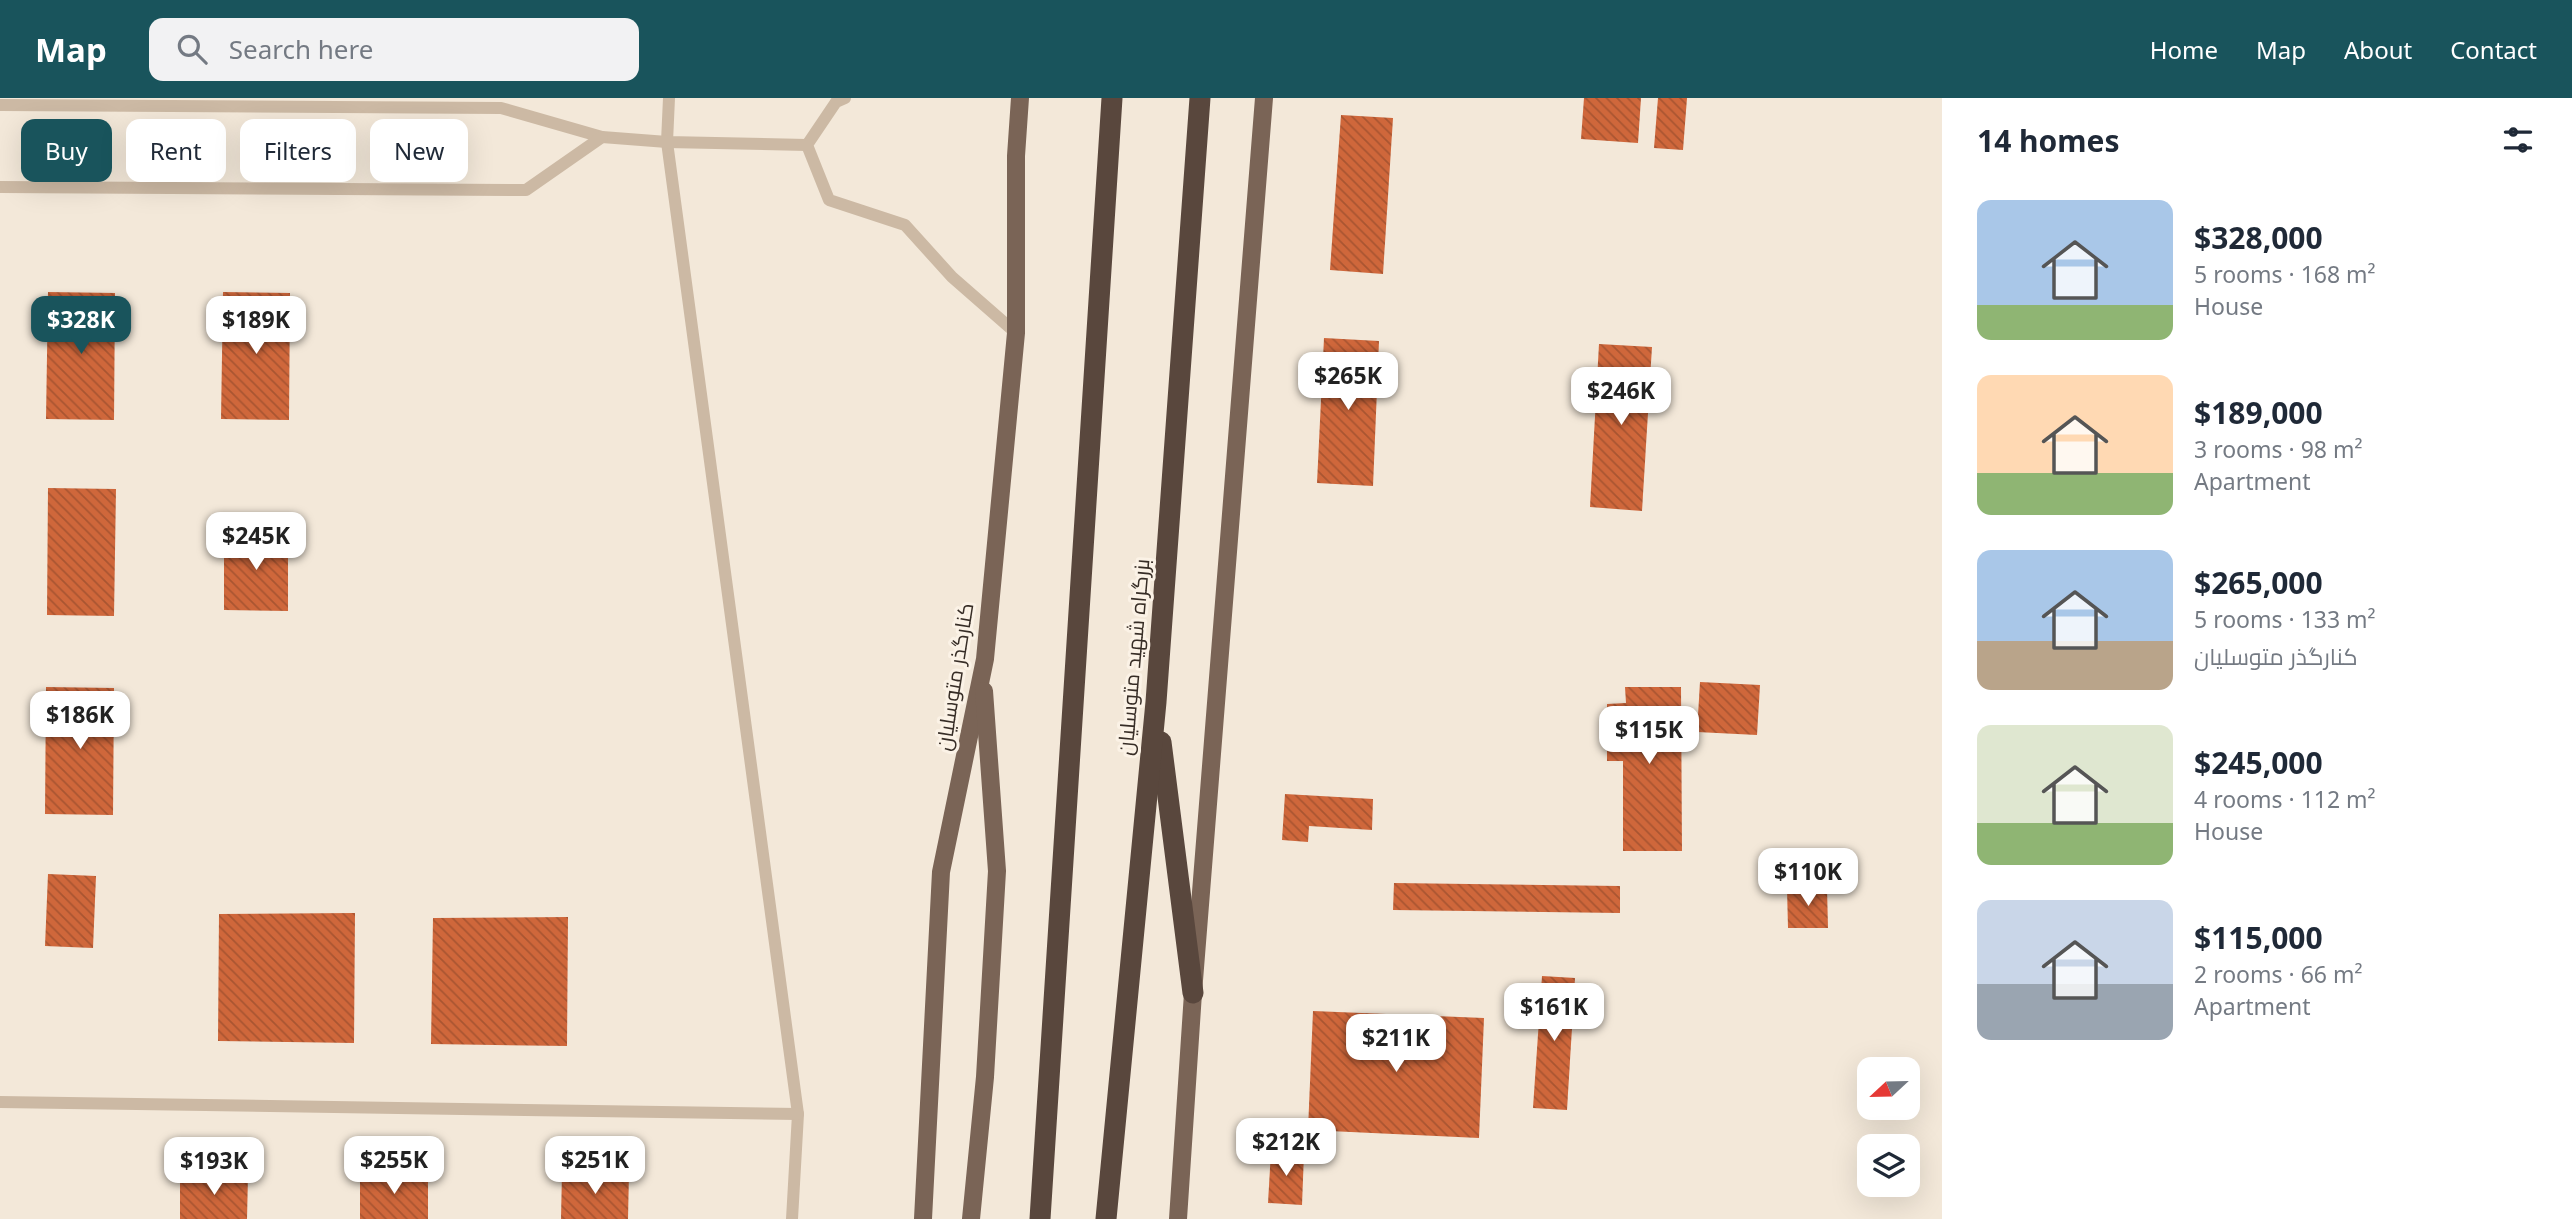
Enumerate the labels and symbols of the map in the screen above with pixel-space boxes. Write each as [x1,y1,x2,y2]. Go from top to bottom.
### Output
pin: $328K [32,296,130,356]
pin: $189K [207,296,305,356]
pin: $265K [1299,352,1397,412]
pin: $246K [1572,368,1670,427]
pin: $245K [207,512,305,572]
street label: بزرگراه شهید متوسلیان [1110,557,1156,756]
street label: کنارگذر متوسلیان [929,601,980,753]
pin: $186K [31,692,129,751]
pin: $115K [1600,706,1698,766]
pin: $110K [1759,848,1857,908]
pin: $161K [1505,984,1603,1043]
pin: $211K [1347,1014,1445,1074]
north arrow [1857,1057,1920,1120]
pin: $212K [1237,1118,1335,1178]
pin: $255K [345,1136,443,1196]
pin: $251K [546,1136,644,1196]
pin: $193K [165,1138,263,1197]

